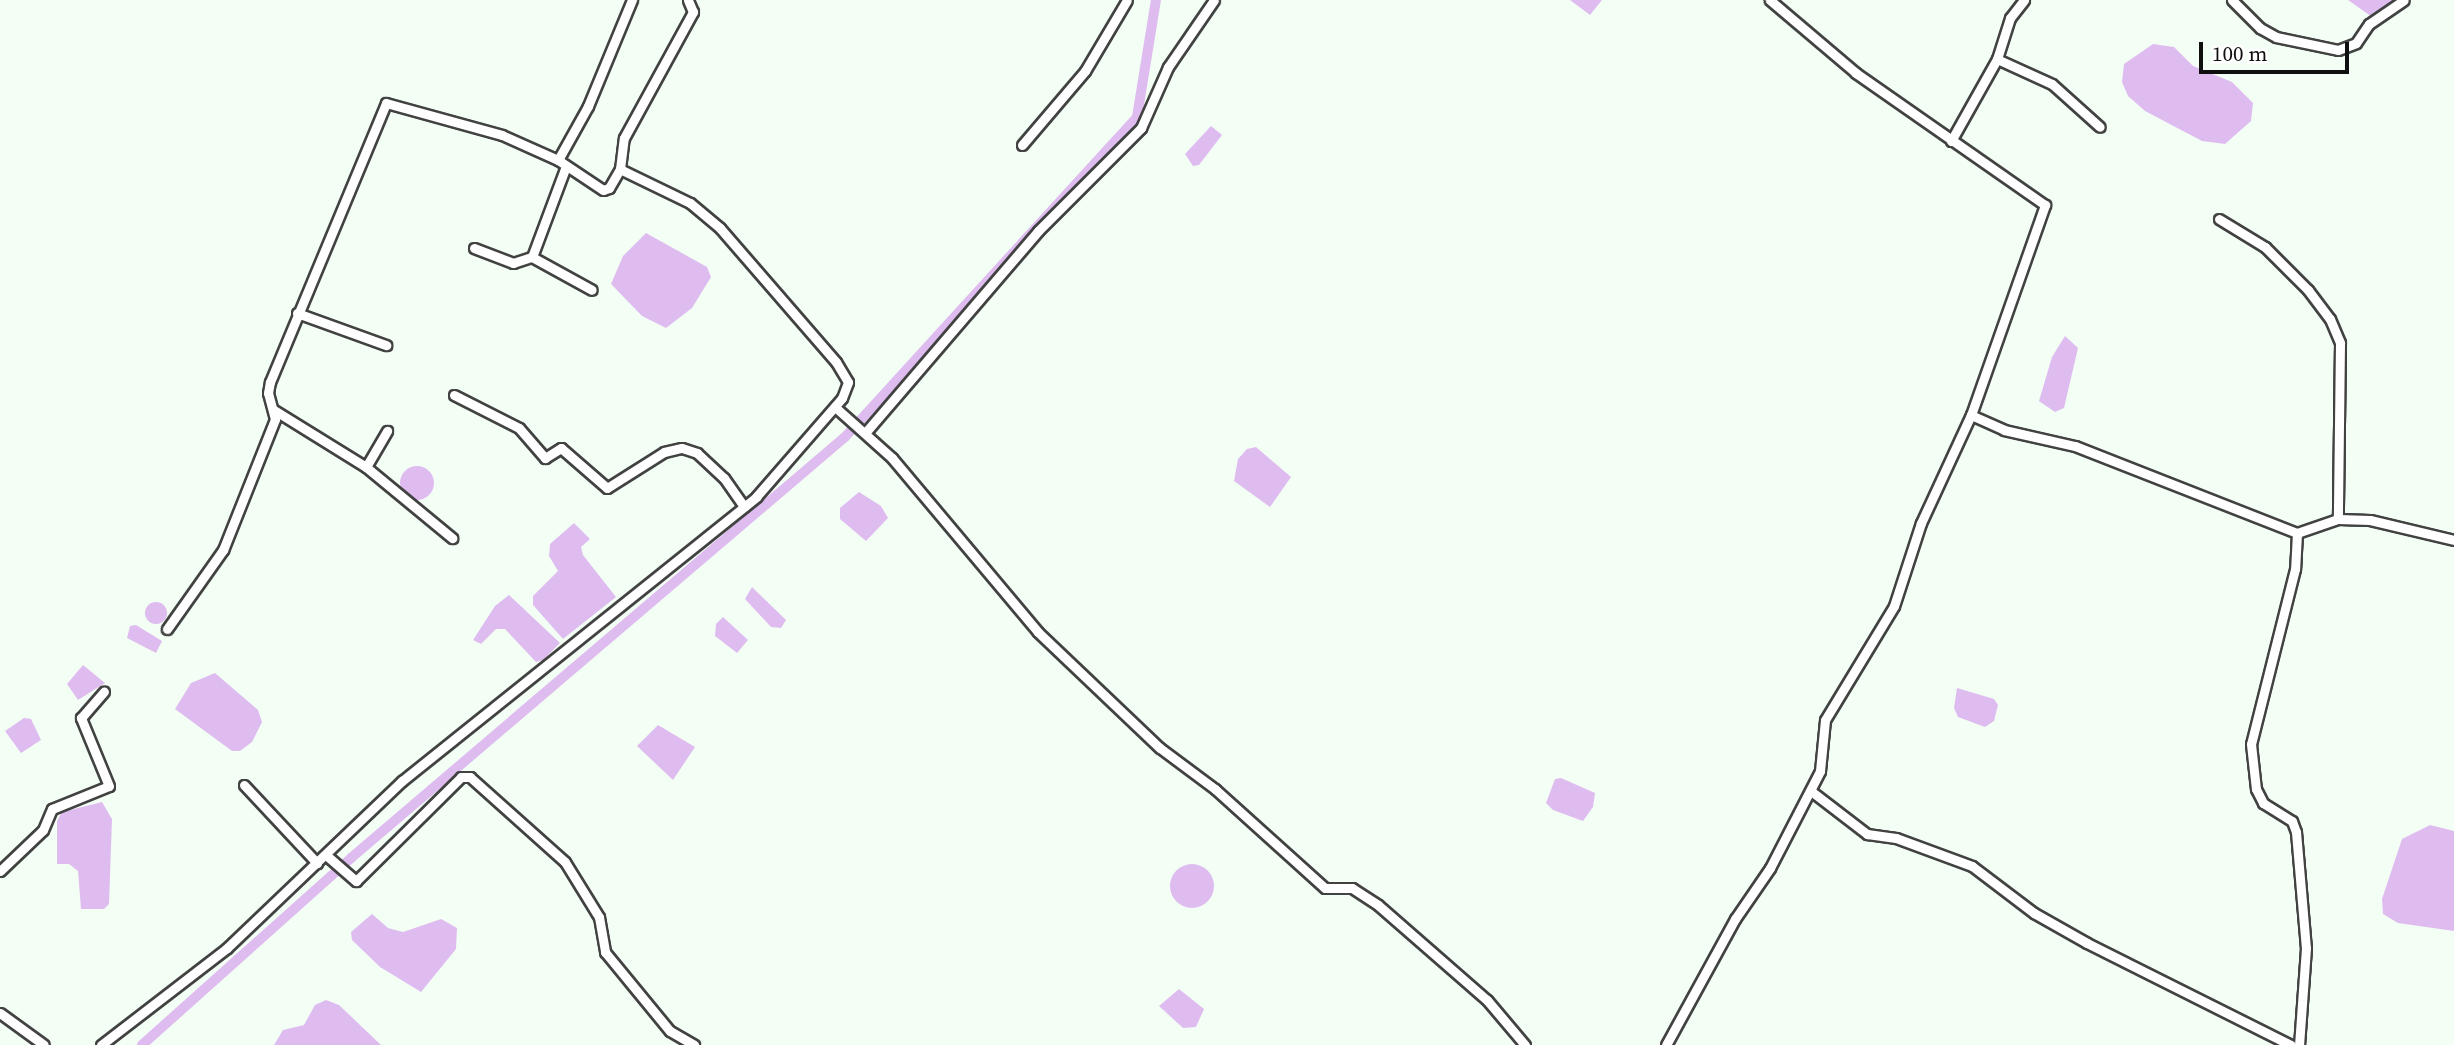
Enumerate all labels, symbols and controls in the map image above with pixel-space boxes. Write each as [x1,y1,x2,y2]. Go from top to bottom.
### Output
scale bar [2202,28,2352,72]
text: 100 m [2212,39,2267,68]

